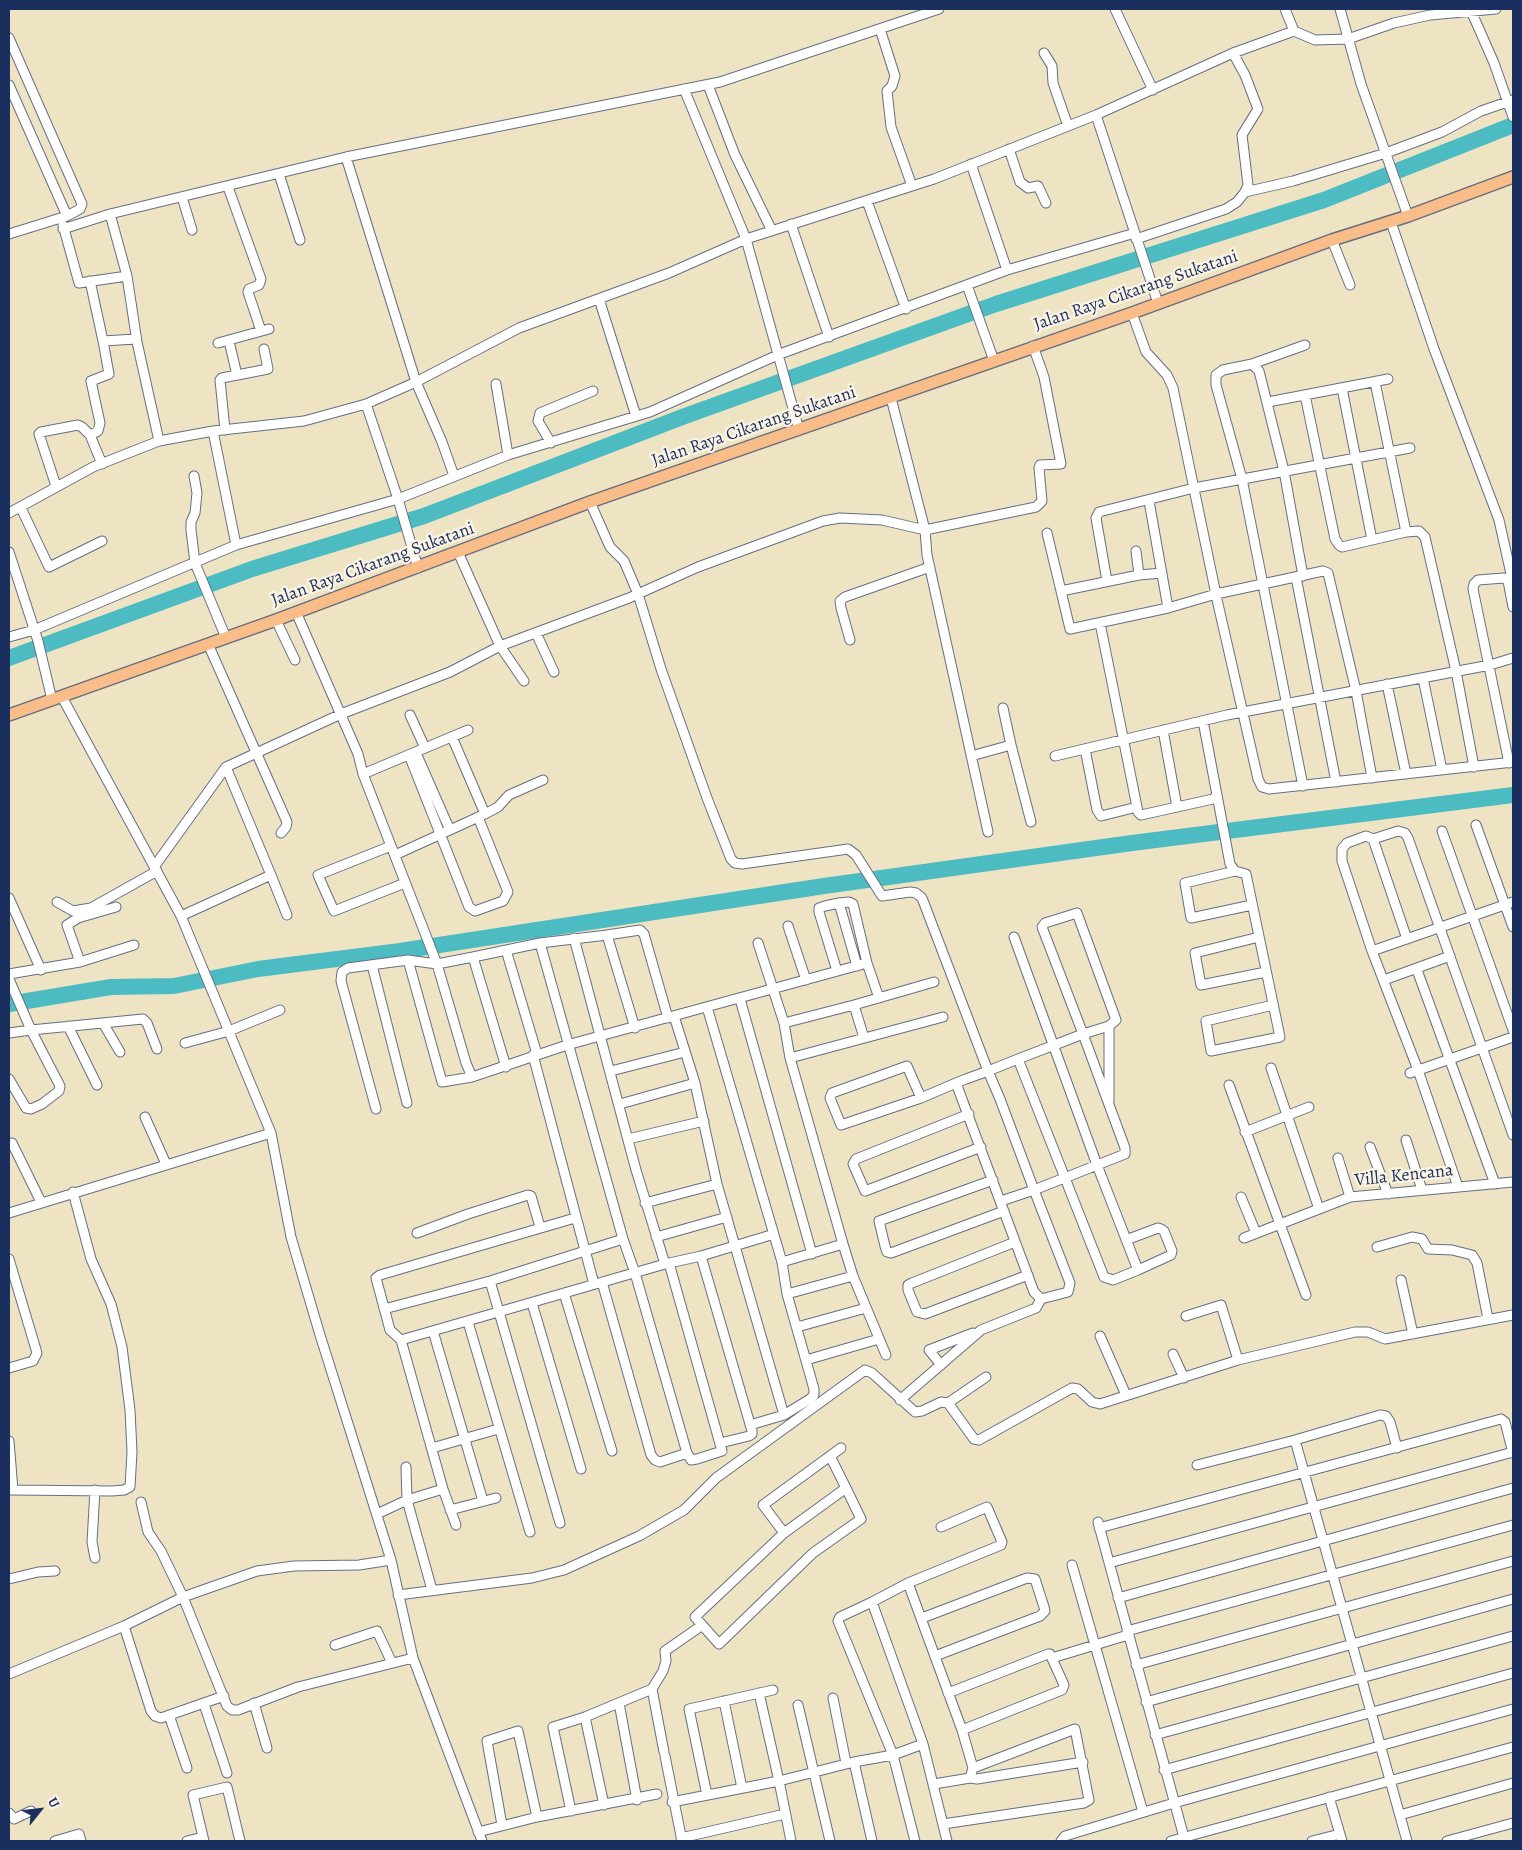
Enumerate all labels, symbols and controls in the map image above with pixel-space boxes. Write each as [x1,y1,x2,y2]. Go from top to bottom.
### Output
street label: Jalan Raya Cikarang Sukatani [1031,246,1241,336]
street label: Jalan Raya Cikarang Sukatani [649,382,859,472]
street label: Jalan Raya Cikarang Sukatani [269,518,477,612]
street label: Villa Kencana [1354,1160,1454,1192]
north arrow [15,1785,65,1835]
text: U [43,1794,64,1811]

